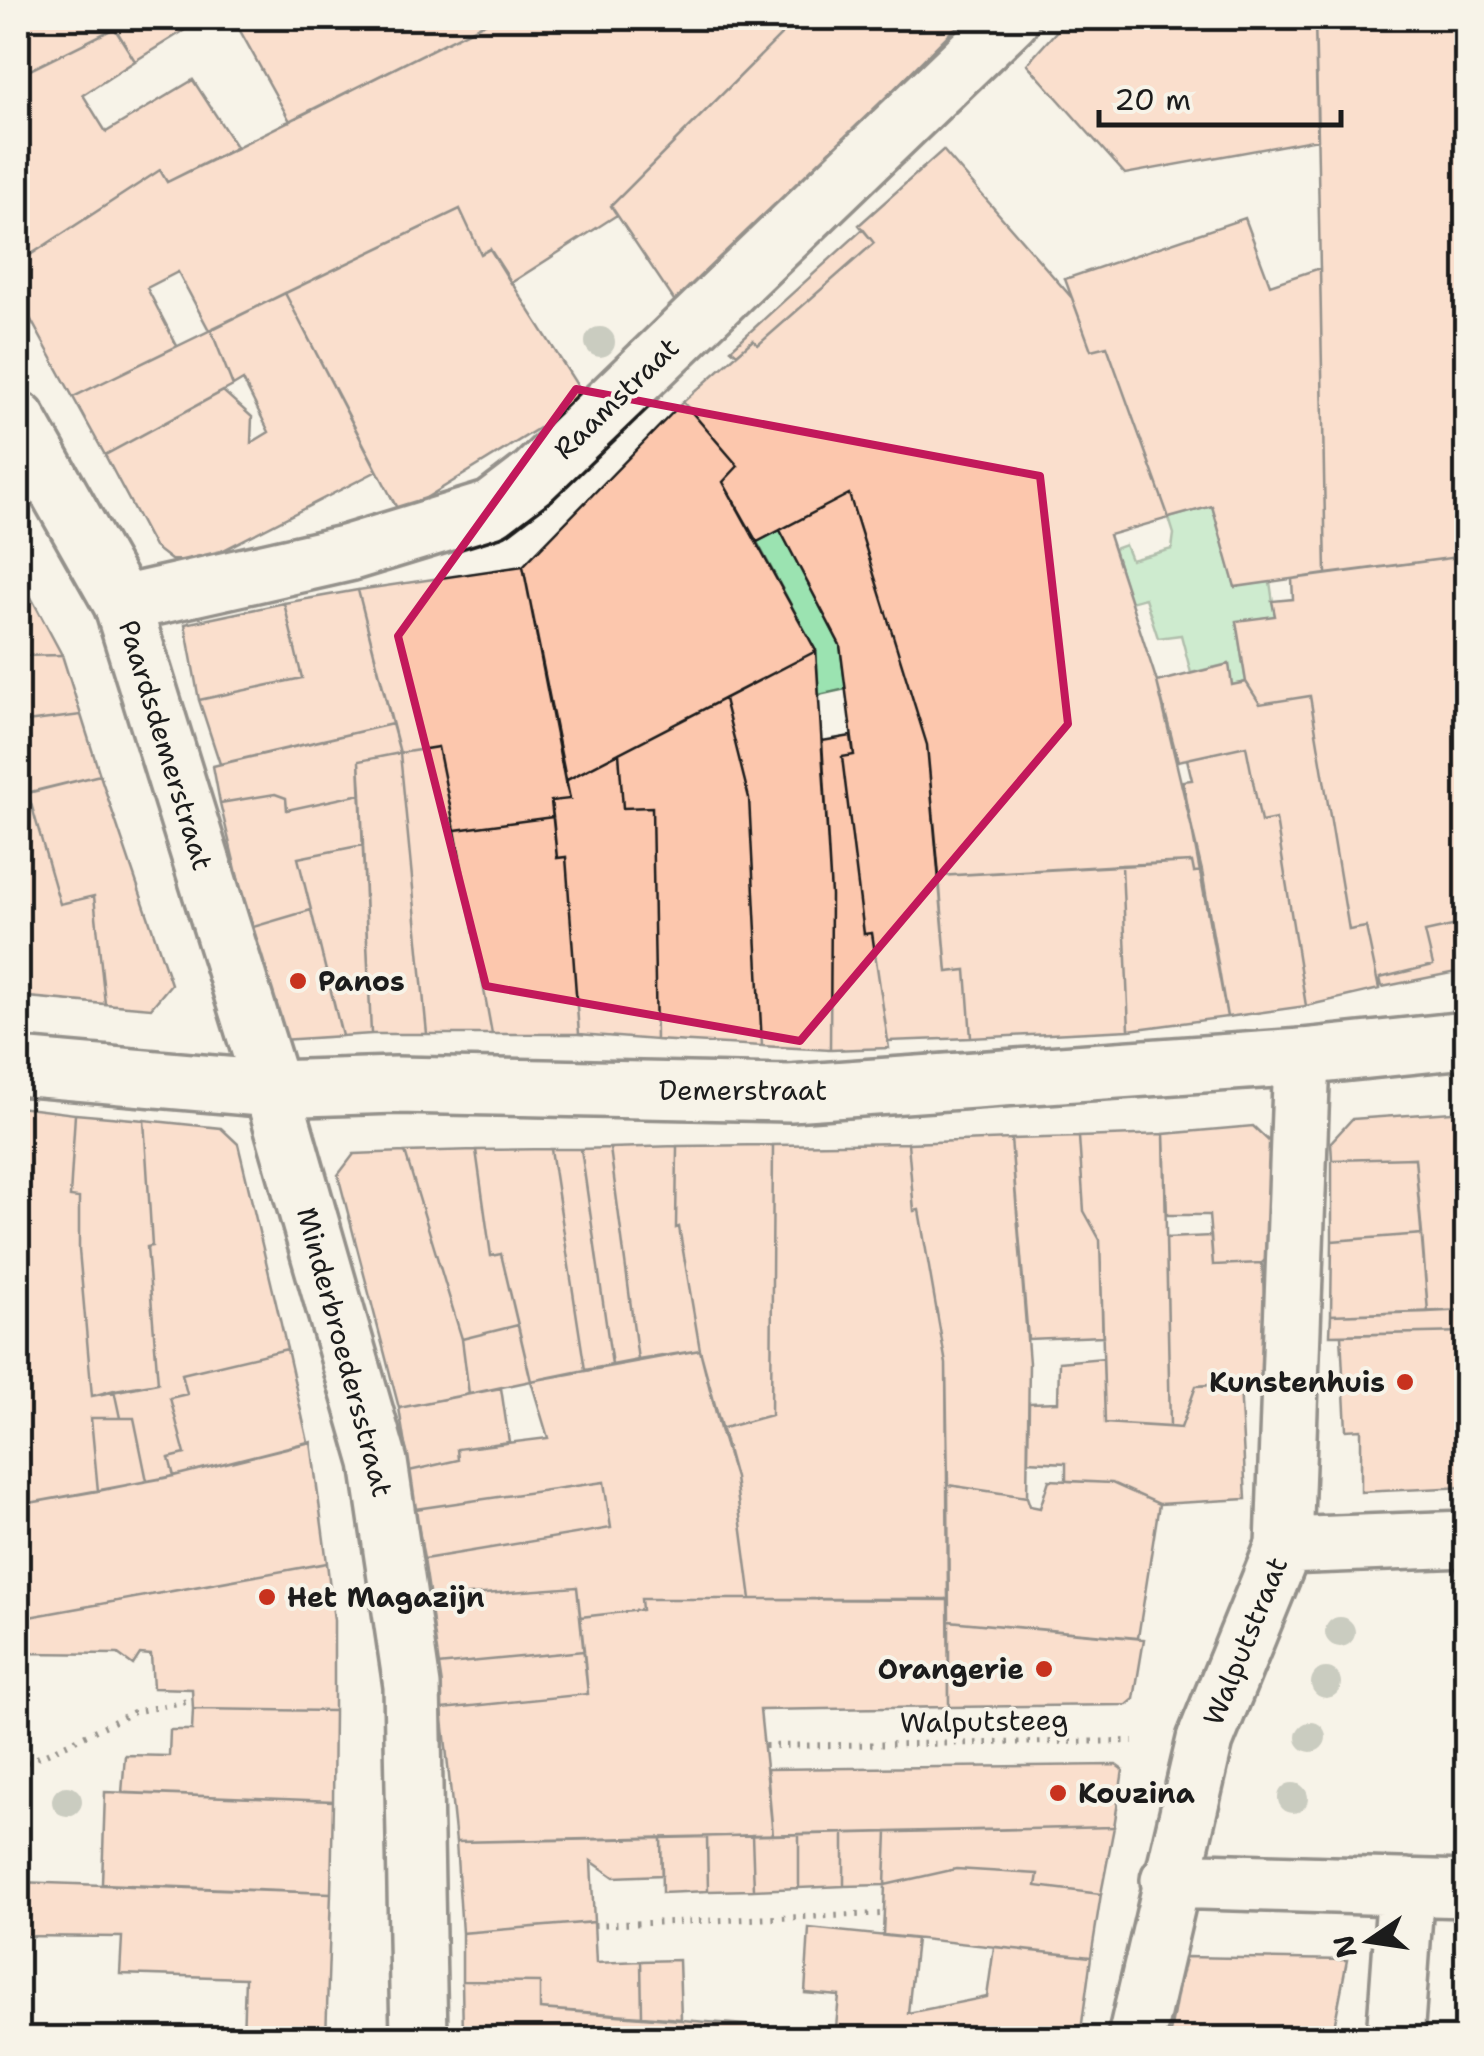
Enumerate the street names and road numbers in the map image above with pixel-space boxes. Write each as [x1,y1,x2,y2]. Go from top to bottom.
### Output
street label: Raamstraat [545,329,687,467]
street label: Paardsdemerstraat [110,615,222,875]
street label: Demerstraat [659,1071,827,1109]
street label: Minderbroedersstraat [288,1203,402,1501]
street label: Walputstraat [1194,1551,1296,1731]
street label: Walputsteeg [899,1701,1069,1741]

